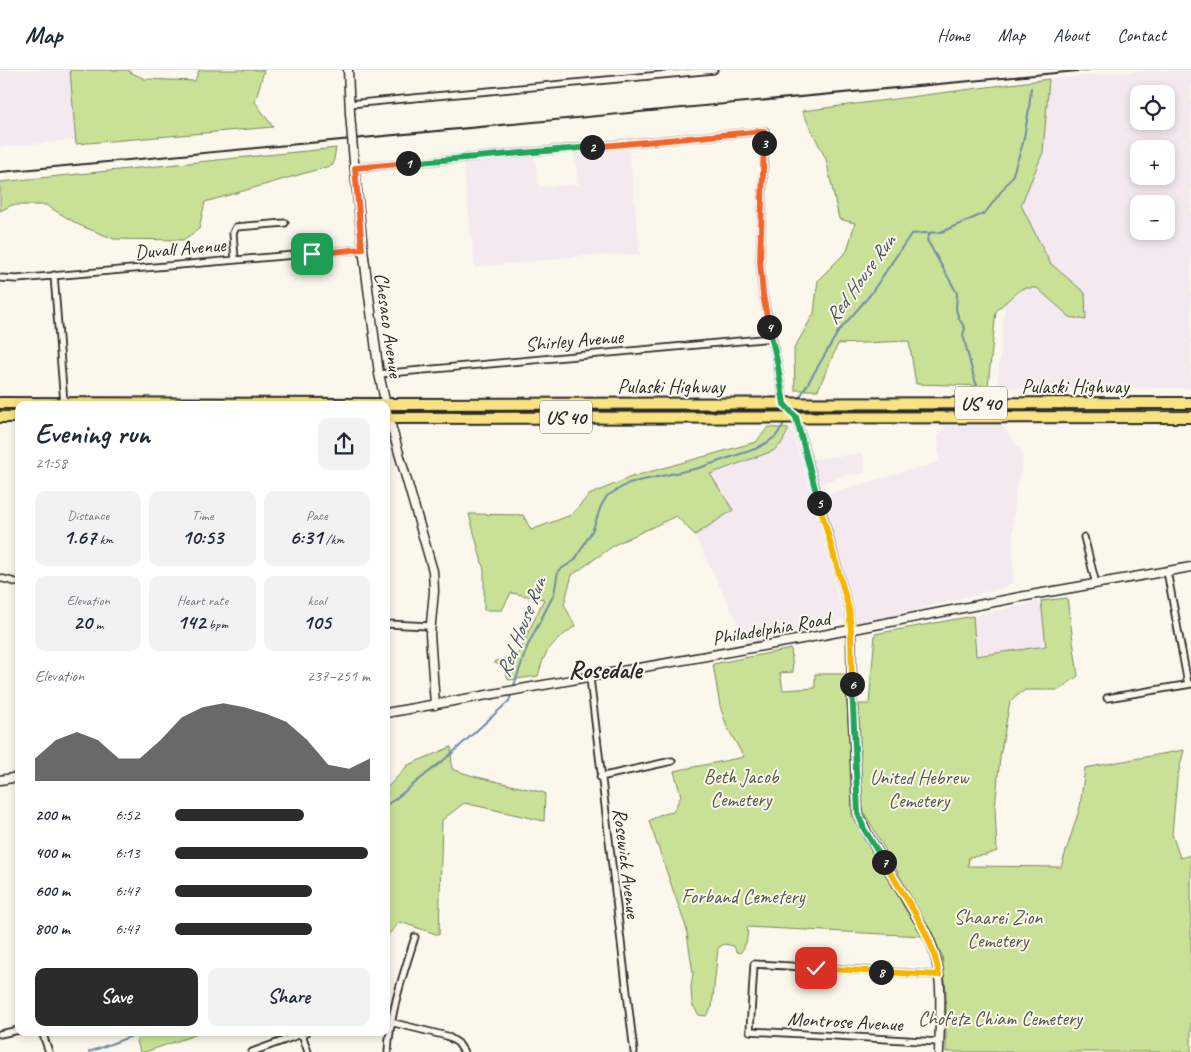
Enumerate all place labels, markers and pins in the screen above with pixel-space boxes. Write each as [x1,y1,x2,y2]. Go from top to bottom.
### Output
pin: 3 [752,130,776,156]
pin: 2 [580,134,604,160]
pin: 1 [396,150,420,176]
pin [291,233,333,275]
pin: 4 [756,314,782,340]
pin: 5 [806,490,832,516]
pin: 6 [840,672,864,696]
pin: 7 [872,850,896,874]
pin [795,947,837,989]
pin: 8 [868,960,894,984]

